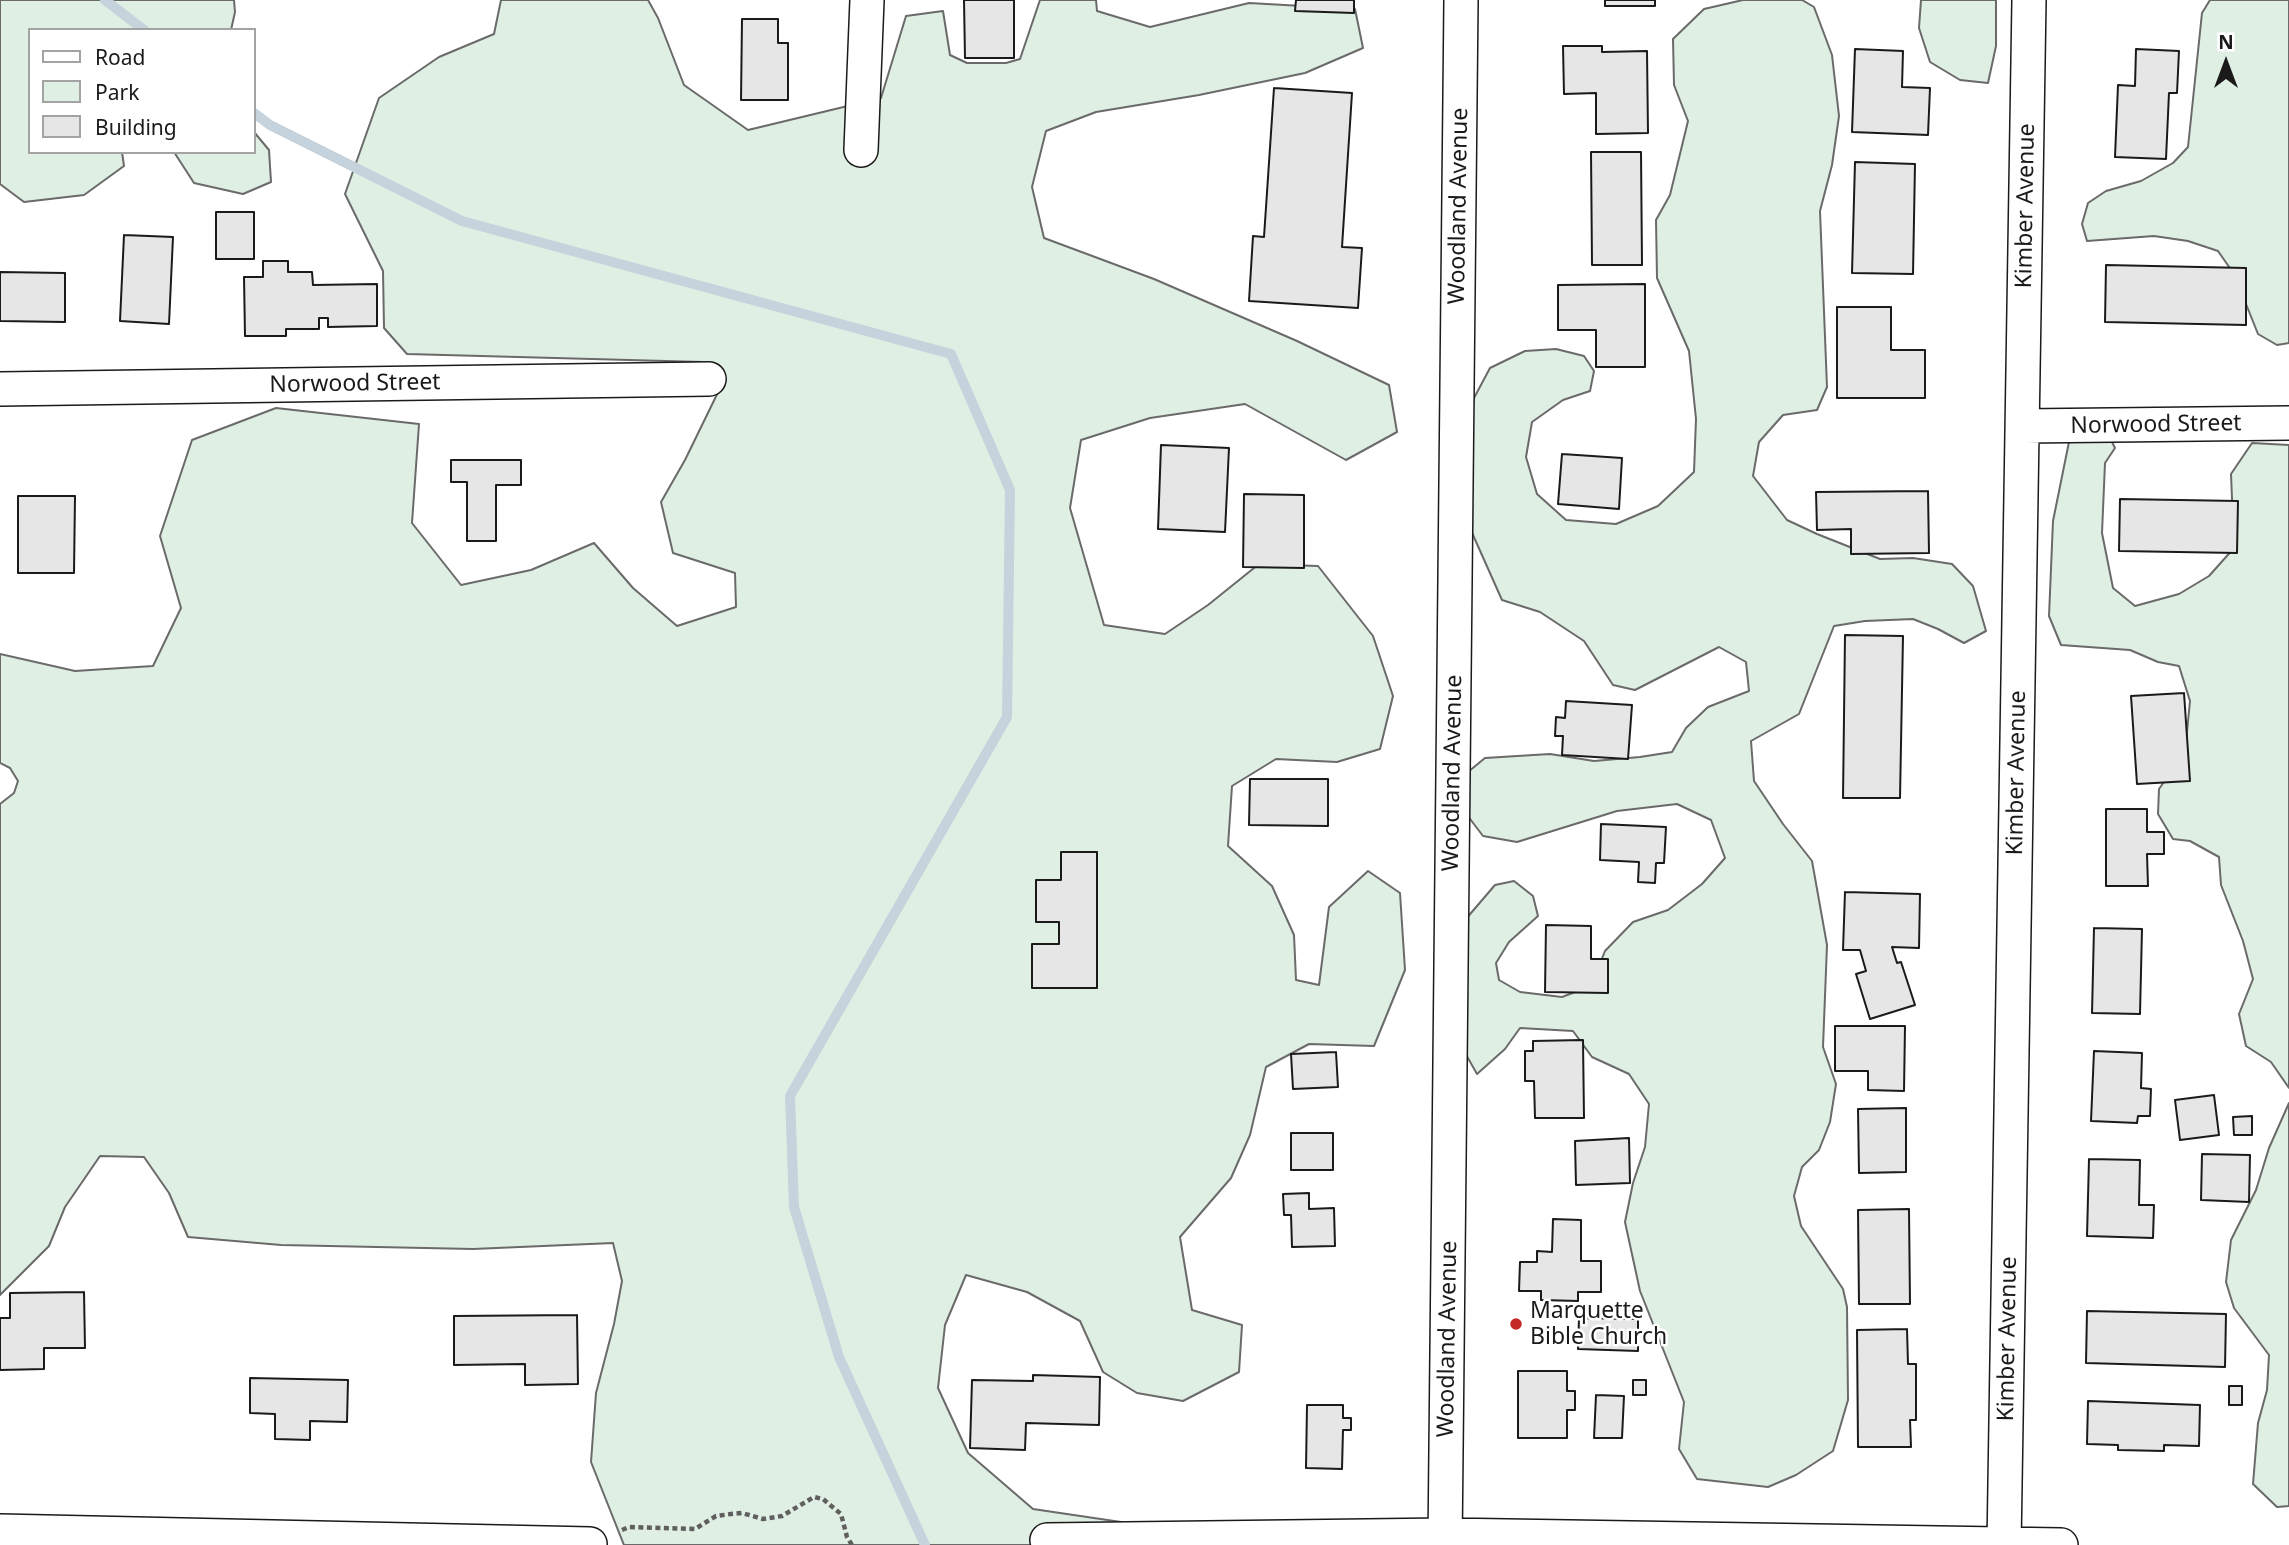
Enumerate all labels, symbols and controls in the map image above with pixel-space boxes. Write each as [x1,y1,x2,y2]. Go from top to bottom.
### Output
legend [28,28,256,154]
north arrow [2191,28,2261,98]
text: N [2218,29,2234,55]
text: Road [95,43,145,71]
text: Park [95,78,139,106]
street label: Woodland Avenue [1443,107,1475,305]
text: Building [95,113,177,141]
street label: Kimber Avenue [2011,123,2041,289]
street label: Norwood Street [269,369,441,399]
street label: Norwood Street [2070,410,2242,440]
street label: Woodland Avenue [1437,674,1469,872]
street label: Kimber Avenue [2002,690,2032,856]
street label: Woodland Avenue [1432,1240,1464,1438]
street label: Kimber Avenue [1993,1256,2023,1422]
place label: Marquette Bible Church [1530,1297,1667,1351]
marker: Marquette Bible Church [1508,1316,1524,1332]

